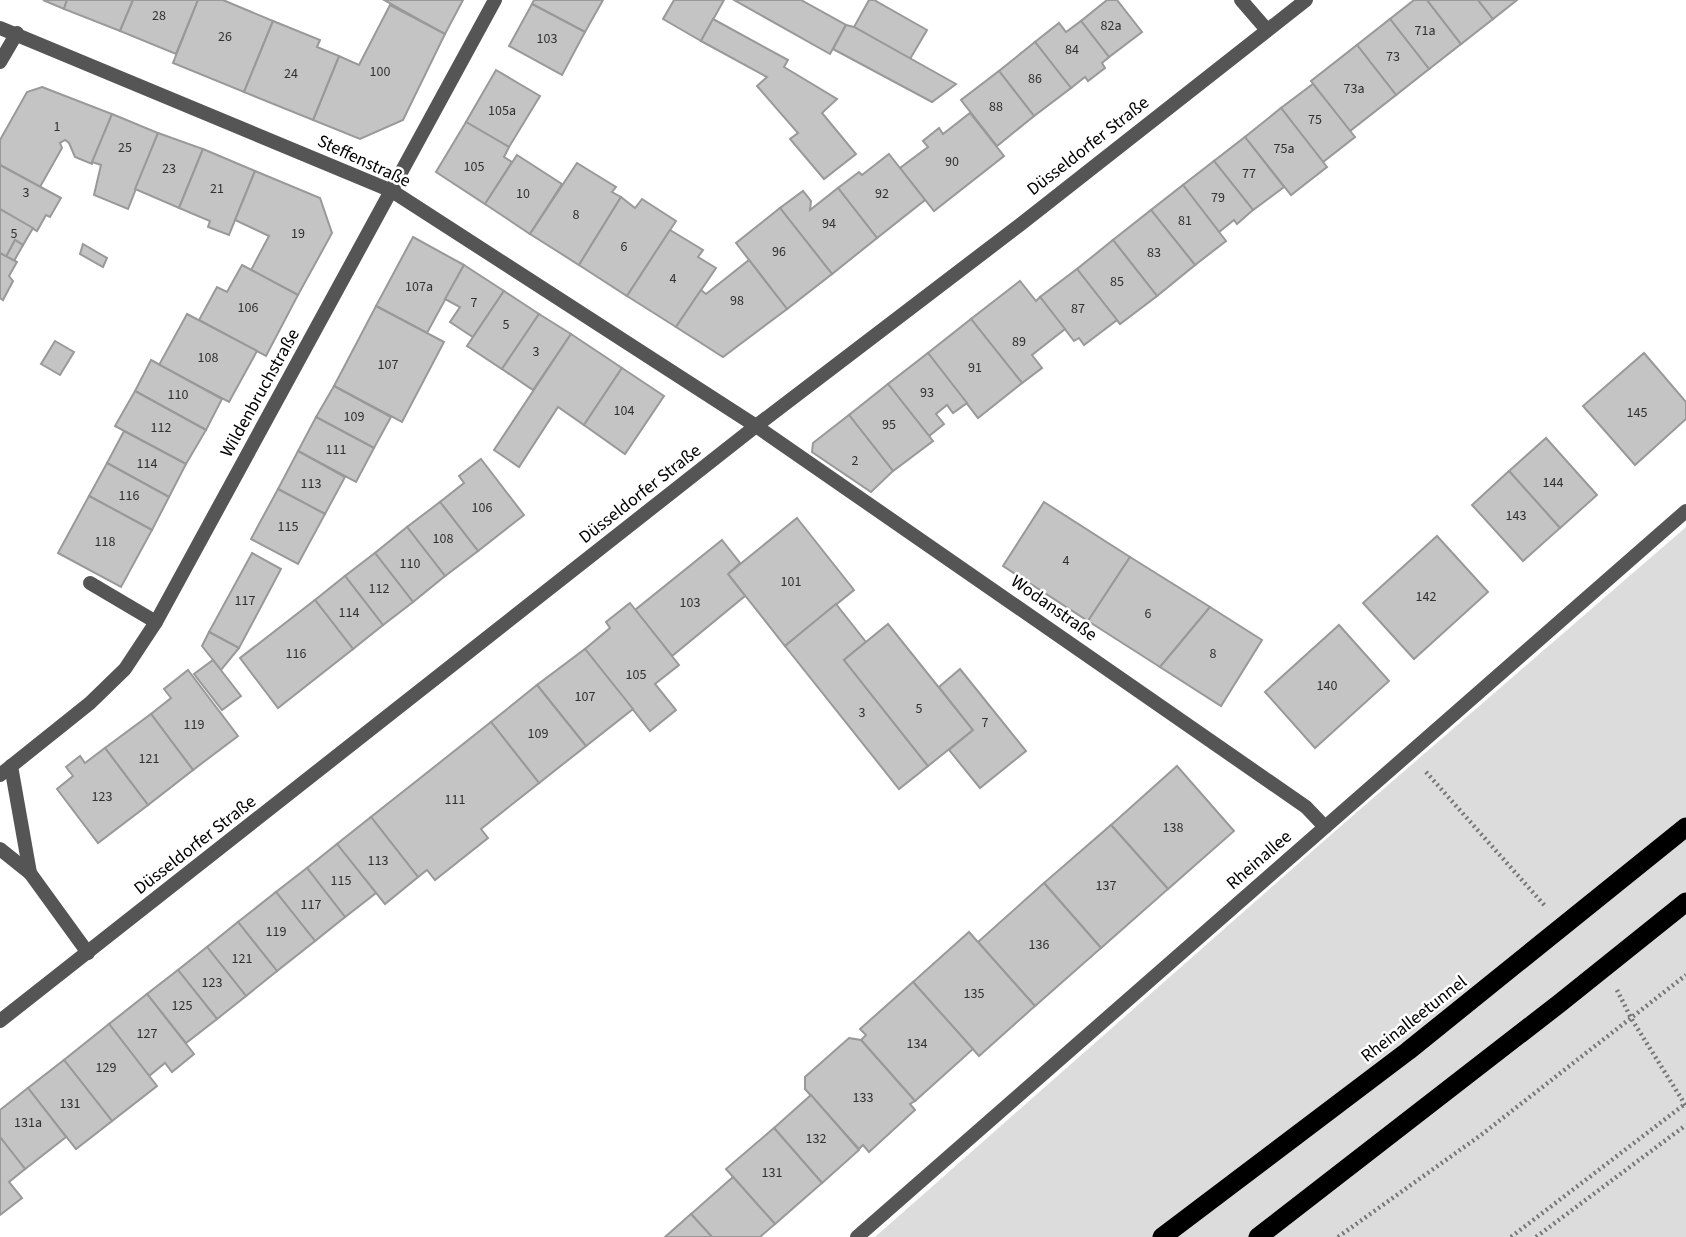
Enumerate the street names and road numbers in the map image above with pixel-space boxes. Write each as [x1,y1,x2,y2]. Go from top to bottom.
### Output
street label: Düsseldorfer Straße [1022,90,1154,202]
street label: Steffenstraße [313,128,415,194]
street label: Wildenbruchstraße [214,324,306,462]
street label: Düsseldorfer Straße [574,438,706,550]
street label: Wodanstraße [1006,569,1102,647]
street label: Düsseldorfer Straße [129,789,261,901]
street label: Rheinallee [1221,824,1297,895]
street label: Rheinalleetunnel [1356,970,1472,1068]

